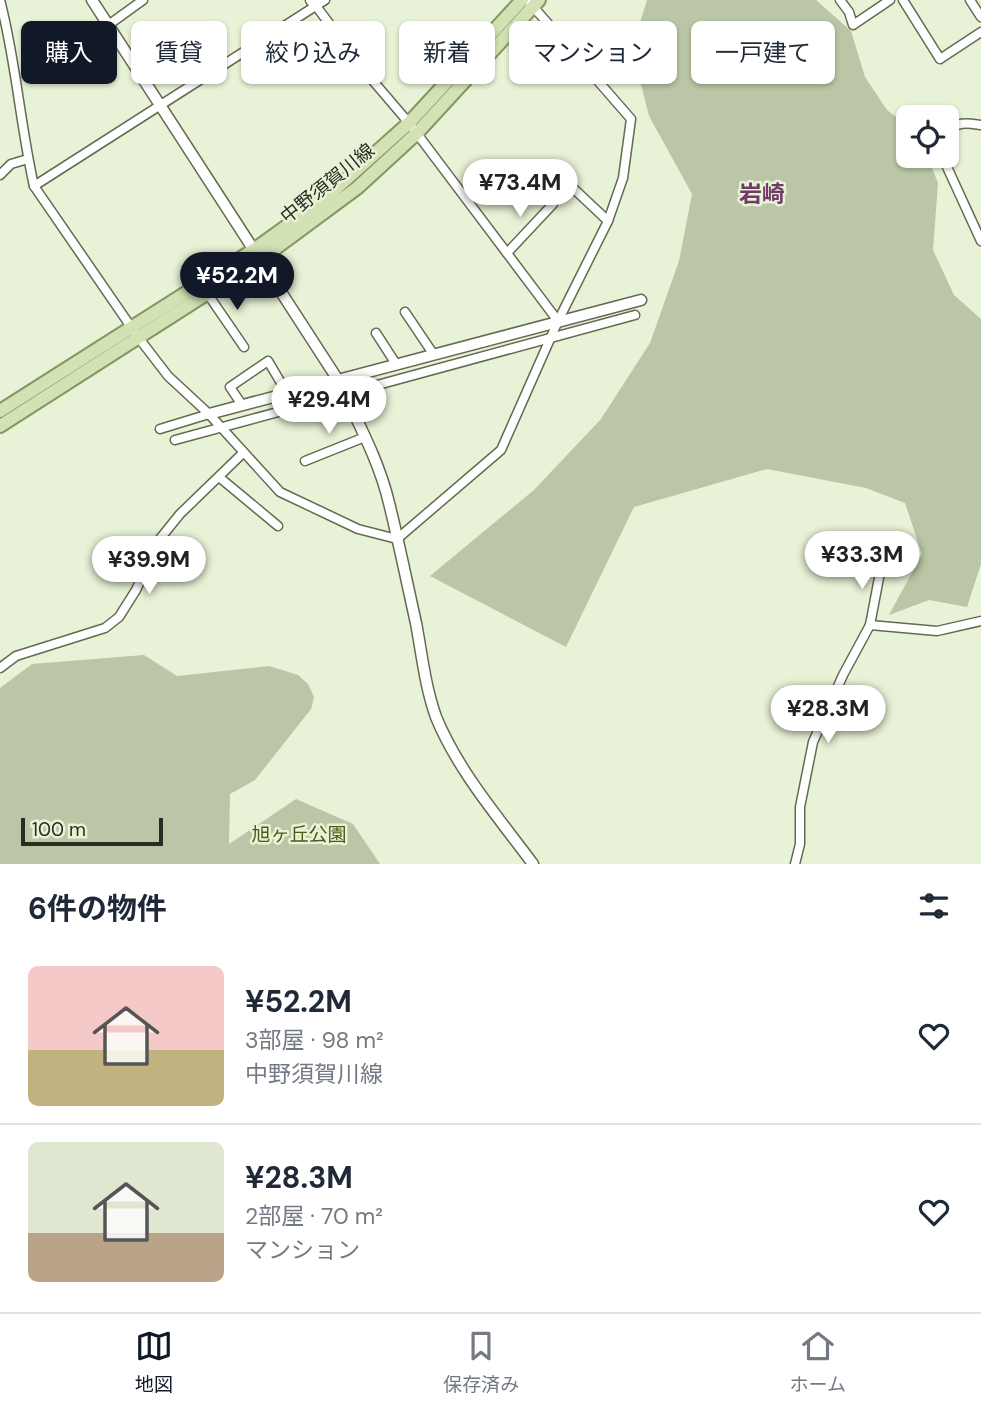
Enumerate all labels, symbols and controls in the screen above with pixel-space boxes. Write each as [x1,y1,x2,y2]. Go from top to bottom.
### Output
chip: 購入 [21,21,117,84]
chip: 賃貸 [131,21,227,84]
chip: 絞り込み [241,21,385,84]
chip: 新着 [399,21,495,84]
chip: マンション [509,21,677,84]
chip: 一戸建て [691,21,835,84]
map controls [896,105,959,168]
button: locate [896,105,959,168]
street label: 中野須賀川線 [275,138,379,229]
pin: ¥73.4M [463,160,577,219]
text: ¥73.4M [479,167,561,197]
district label: 岩崎 [739,179,785,209]
pin: ¥52.2M [180,252,294,312]
text: ¥52.2M [196,260,278,290]
pin: ¥29.4M [272,376,386,436]
text: ¥29.4M [287,384,371,414]
pin: ¥33.3M [805,532,919,591]
pin: ¥39.9M [92,536,206,596]
text: ¥33.3M [821,539,903,569]
text: ¥39.9M [108,544,190,574]
pin: ¥28.3M [771,686,885,745]
text: ¥28.3M [787,693,869,723]
scale bar [21,815,163,847]
text: 100 m [32,817,86,842]
park label: 旭ヶ丘公園 [251,822,347,847]
icon: filters [915,887,953,925]
text: 6件の物件 [28,889,167,928]
text: ¥52.2M [245,982,352,1021]
icon: home [84,994,168,1078]
icon: heart [915,1017,953,1055]
text: 3部屋 · 98 m² [245,1025,384,1055]
text: 中野須賀川線 [245,1059,383,1089]
text: ¥28.3M [245,1158,353,1197]
icon: home [84,1170,168,1254]
icon: heart [915,1193,953,1231]
text: 2部屋 · 70 m² [245,1201,383,1231]
text: マンション [245,1235,360,1265]
tab: 地図 [135,1327,173,1397]
tab: 保存済み [443,1327,519,1397]
tab: ホーム [789,1327,846,1397]

